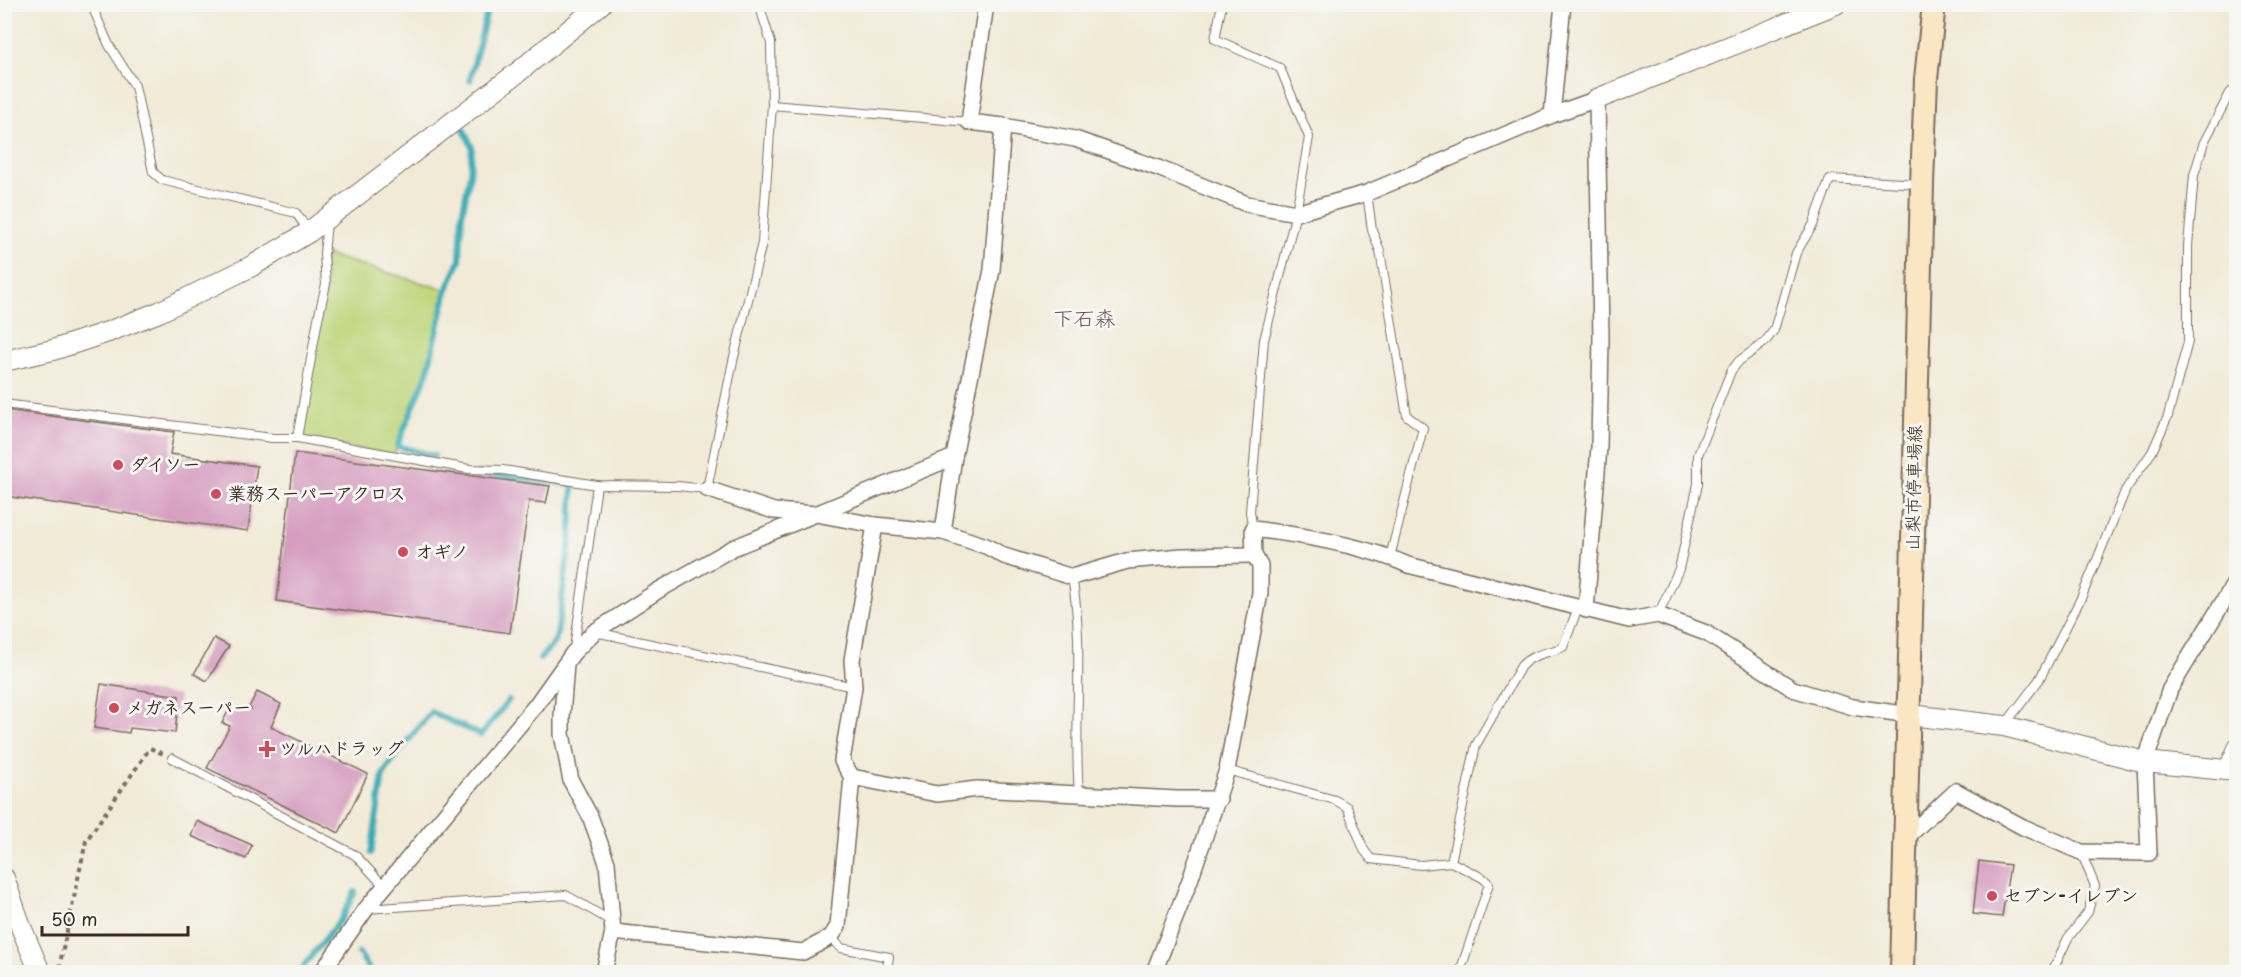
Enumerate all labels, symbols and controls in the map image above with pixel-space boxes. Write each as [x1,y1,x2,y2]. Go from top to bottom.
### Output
district label: 下石森 [1053,301,1116,333]
street label: 山梨市停車場線 [1898,425,1927,551]
place label: ダイソー [130,450,200,477]
marker: ダイソー [111,458,125,472]
place label: 業務スーパーアクロス [228,479,406,506]
marker: 業務スーパーアクロス [209,487,223,501]
place label: オギノ [415,537,469,564]
marker: オギノ [396,545,410,559]
place label: メガネスーパー [126,693,251,720]
marker: メガネスーパー [107,701,121,715]
place label: ツルハドラッグ [279,734,404,761]
marker: ツルハドラッグ [260,742,274,756]
place label: セブン-イレブン [2004,881,2138,908]
marker: セブン-イレブン [1985,889,1999,903]
scale bar [42,899,188,937]
text: 50 m [51,905,98,932]

